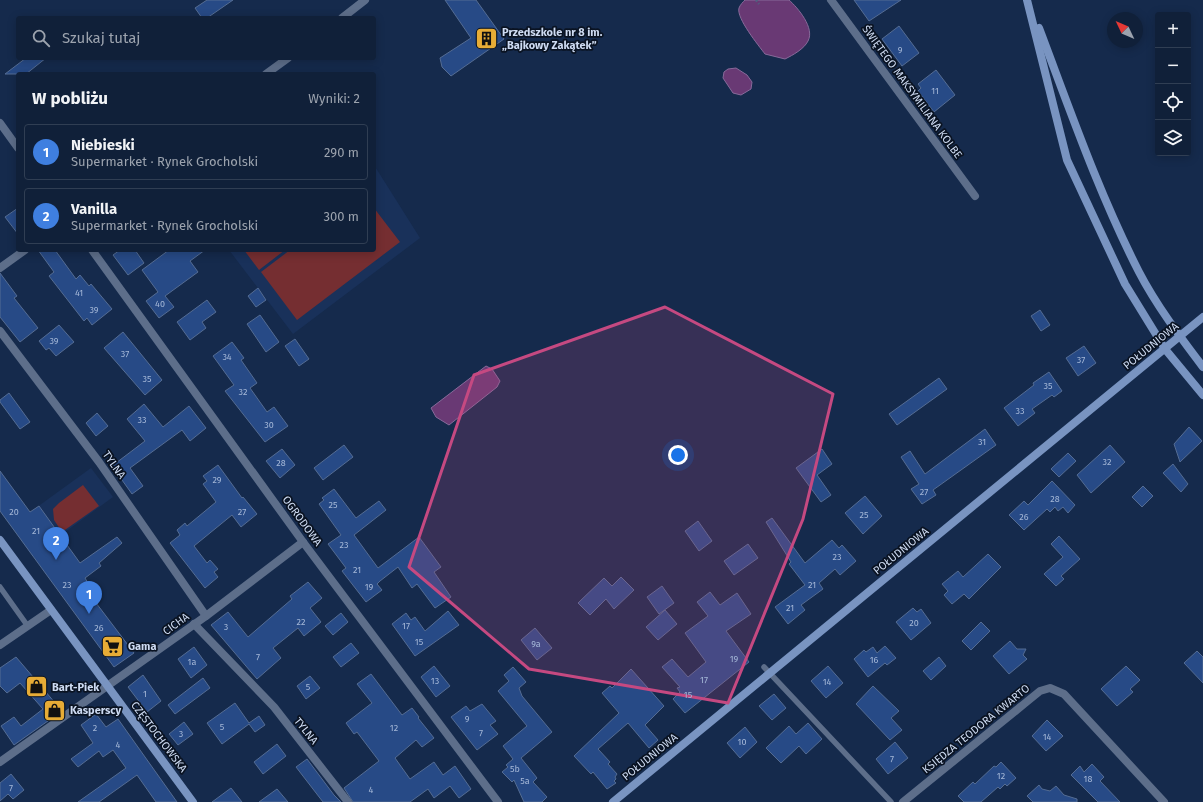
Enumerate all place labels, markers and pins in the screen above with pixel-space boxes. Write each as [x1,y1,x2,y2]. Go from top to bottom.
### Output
building icon: Przedszkole nr 8 im. „Bajkowy Zakątek” [474,25,500,51]
place label: Przedszkole nr 8 im. „Bajkowy Zakątek” [502,26,603,53]
pin: 2 [43,527,69,560]
pin: 1 [76,581,102,614]
supermarket icon: Gama [100,633,126,659]
place label: Gama [128,640,156,653]
shop icon: Bart-Piek [23,674,49,700]
place label: Bart-Piek [52,681,100,694]
shop icon: Kasperscy [41,697,67,723]
place label: Kasperscy [70,704,122,717]

